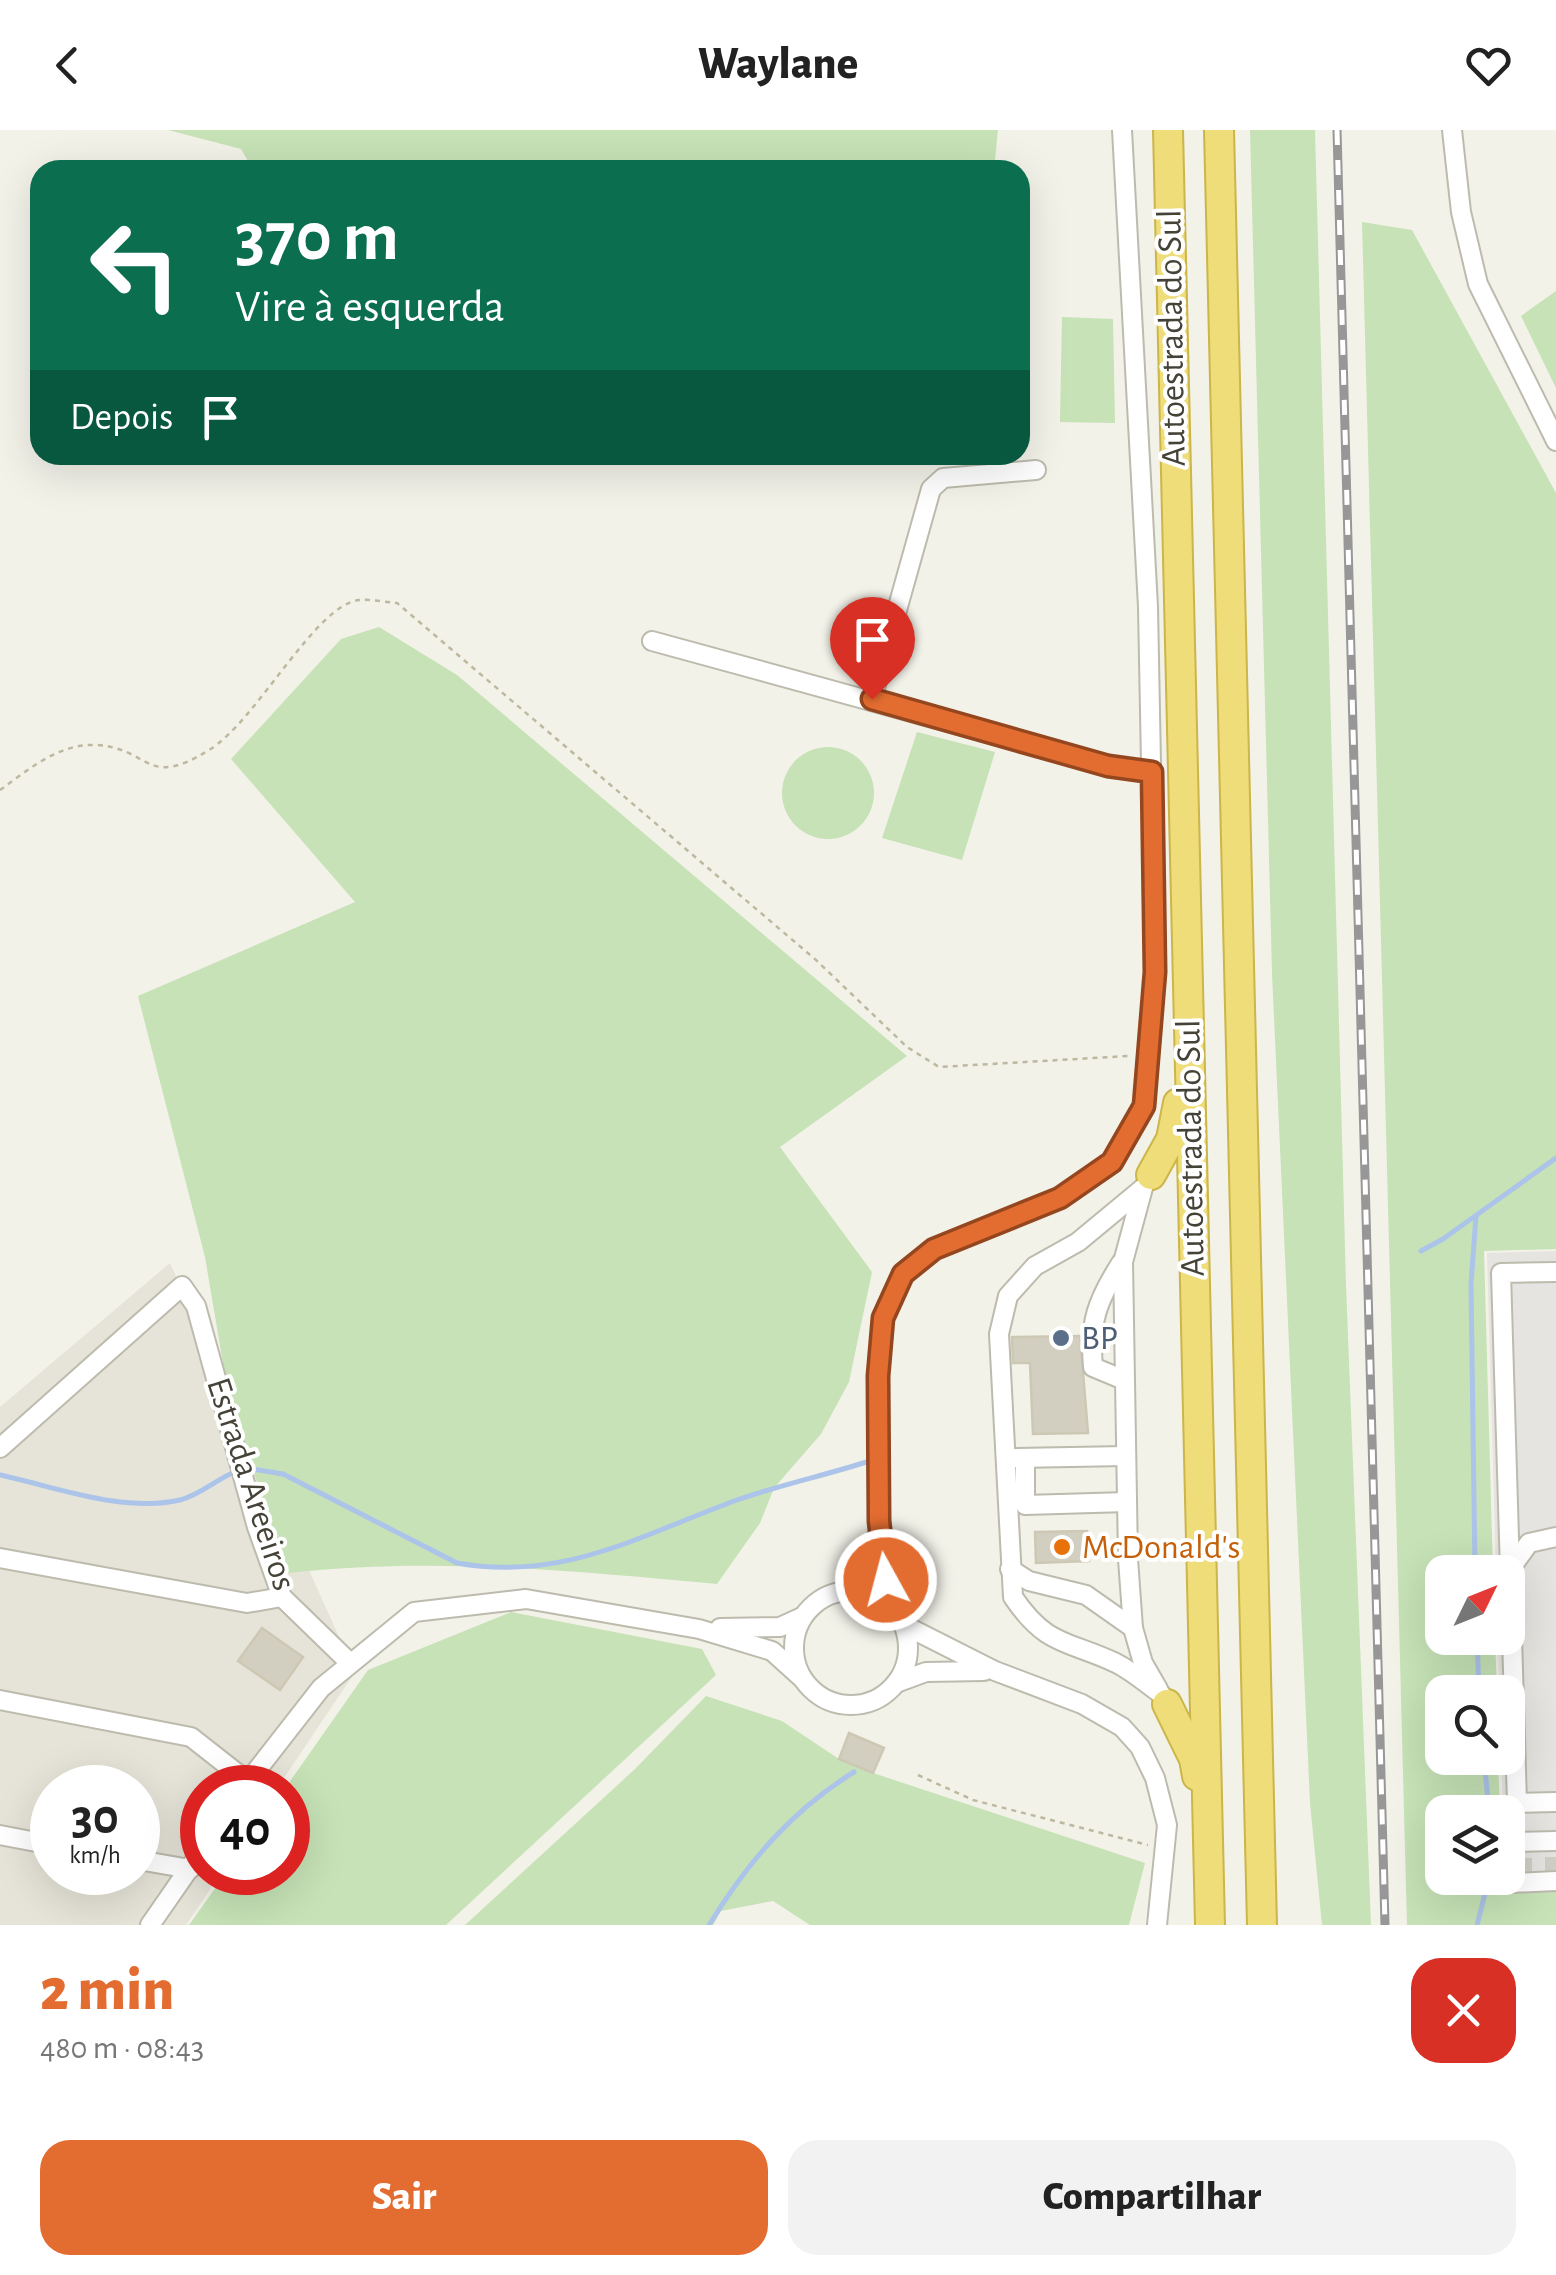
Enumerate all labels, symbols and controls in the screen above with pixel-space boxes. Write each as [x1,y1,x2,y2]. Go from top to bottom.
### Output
icon: back [40,38,95,93]
icon: heart [1461,38,1516,93]
text: Waylane [698,42,858,87]
icon: left [70,200,200,330]
text: 370 m [235,203,399,273]
street label: Autoestrada do Sul [1152,209,1192,467]
text: Vire à esquerda [235,285,505,330]
icon: arrive [193,390,248,445]
text: Depois [70,399,173,437]
pin [830,597,915,700]
icon: arrive [845,612,900,667]
street label: Autoestrada do Sul [1171,1019,1211,1277]
place label: BP [1081,1321,1118,1356]
marker: BP [1050,1327,1072,1349]
street label: Estrada Areeiros [200,1373,302,1595]
position arrow [834,1528,938,1632]
place label: McDonald's [1082,1530,1241,1565]
marker: McDonald's [1051,1536,1073,1558]
north arrow [1425,1555,1525,1655]
map controls [1425,1555,1525,1895]
button: search [1425,1675,1525,1775]
speed limit sign: 40 [180,1765,310,1895]
text: 30 [71,1793,119,1843]
button: layers [1425,1795,1525,1895]
text: km/h [69,1843,121,1868]
button: close [1411,1958,1516,2063]
text: 2 min [40,1961,174,2021]
text: 480 m · 08:43 [40,2032,204,2064]
button: Sair [40,2140,768,2255]
button: Compartilhar [788,2140,1516,2255]

